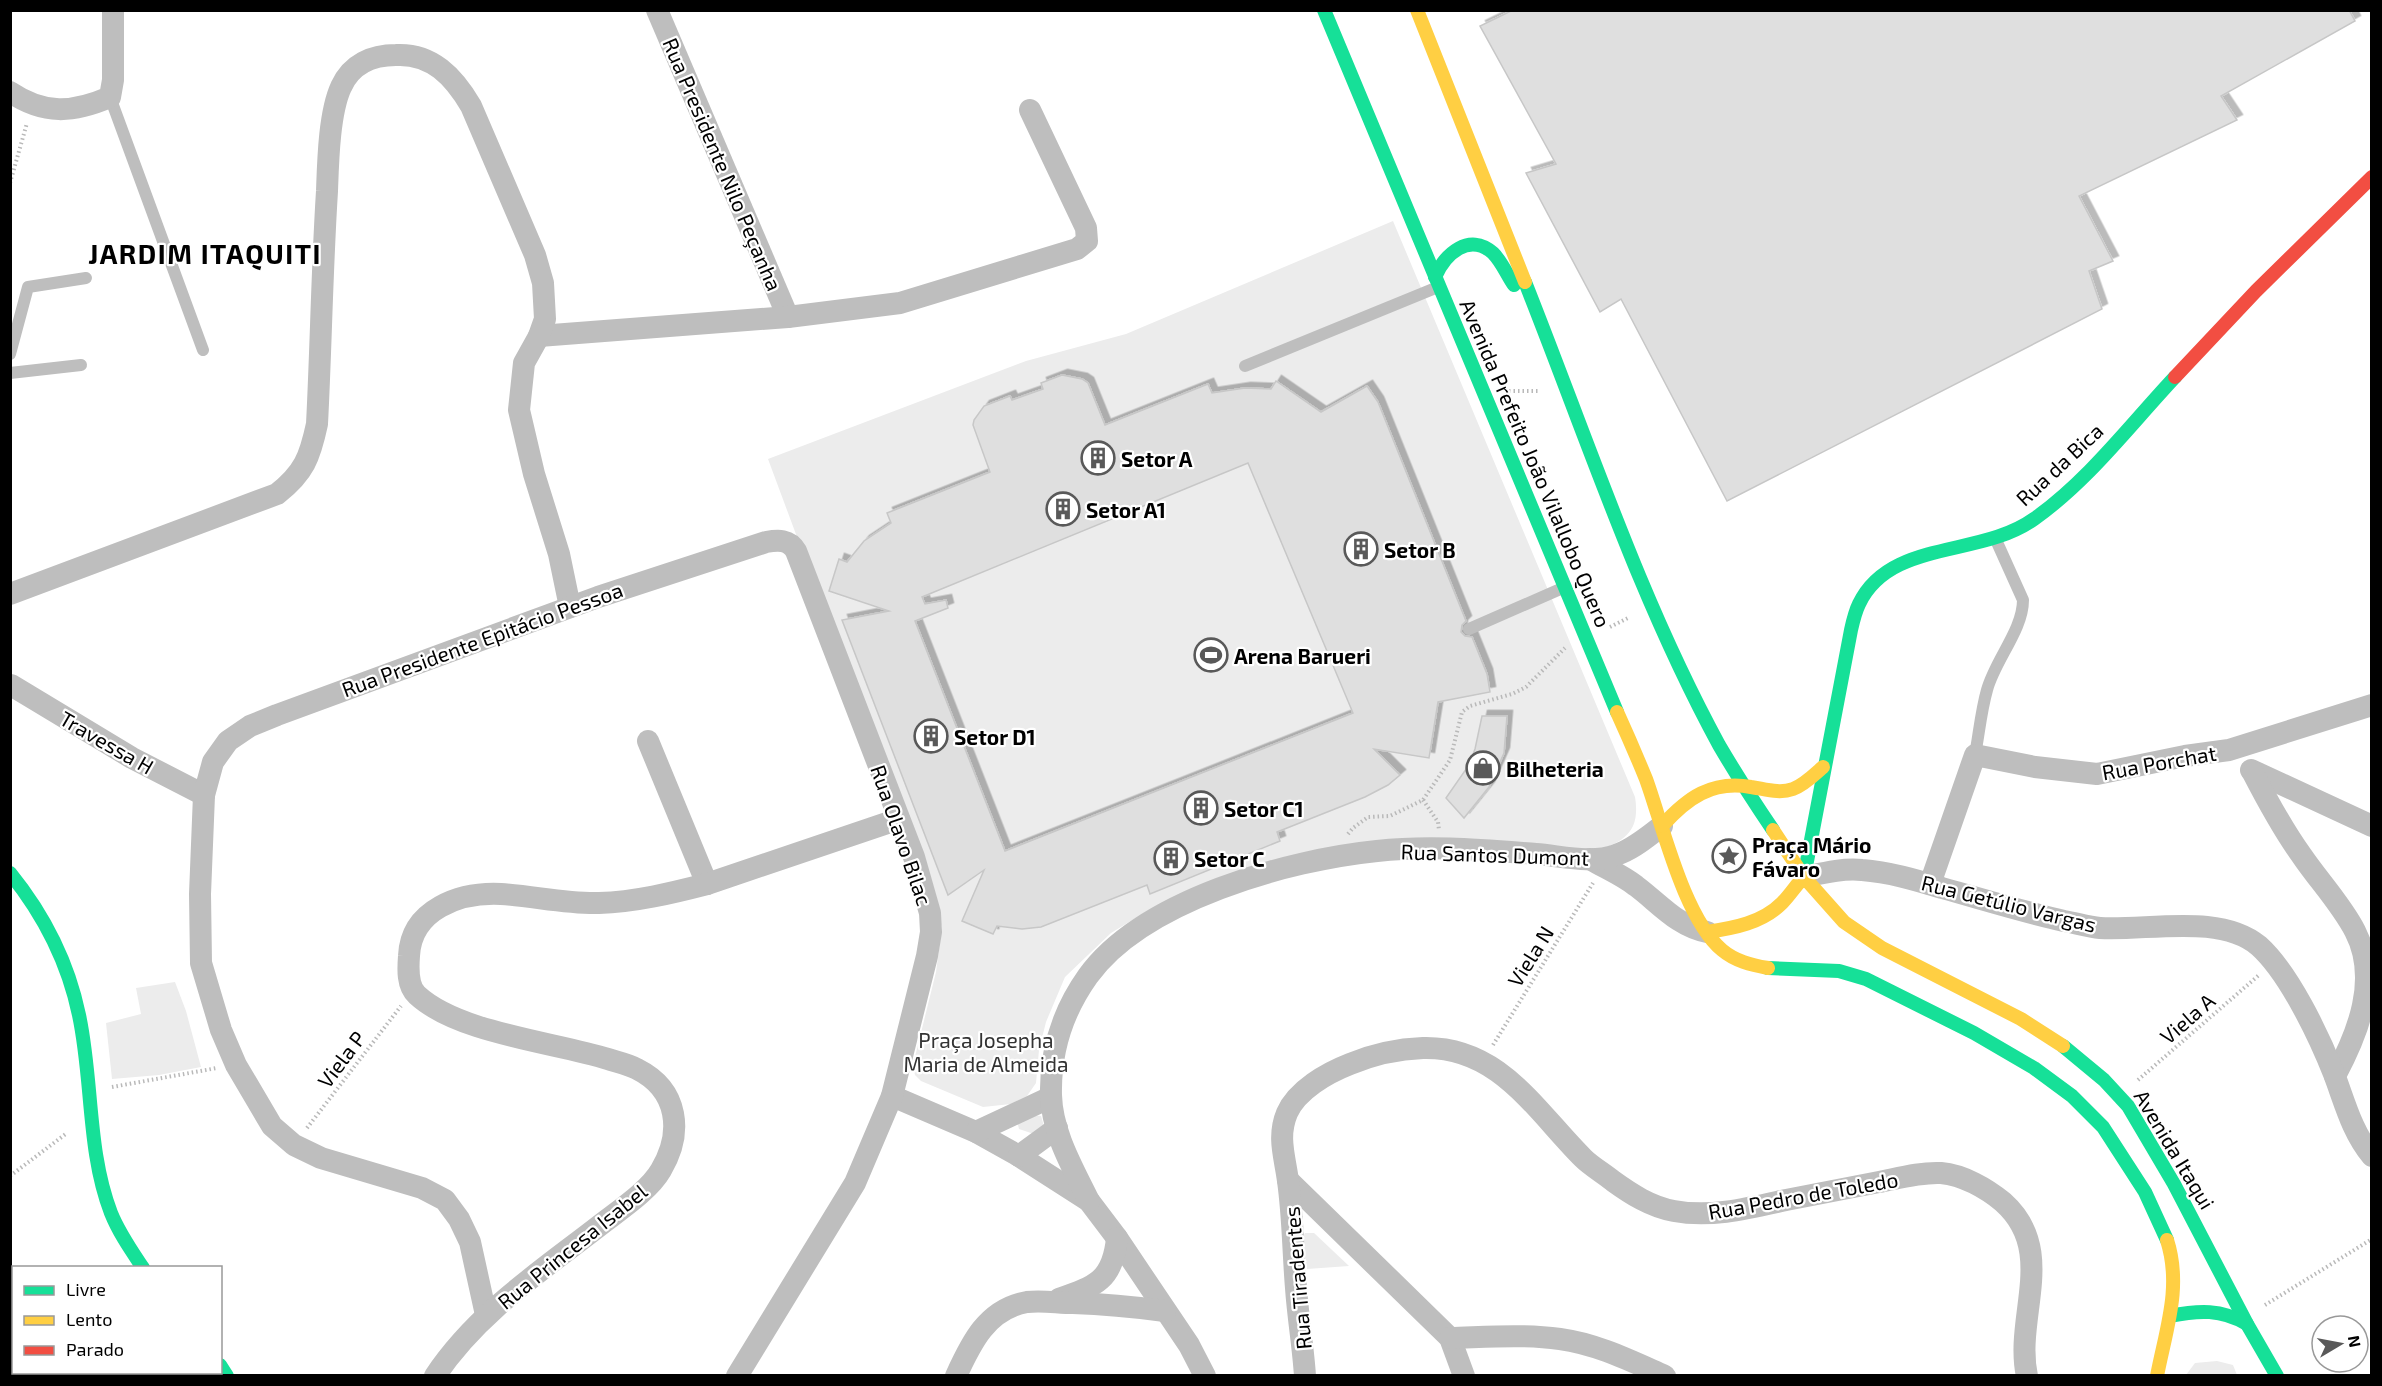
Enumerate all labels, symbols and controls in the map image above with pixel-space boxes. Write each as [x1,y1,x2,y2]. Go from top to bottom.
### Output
street label: Rua Presidente Nilo Peçanha [656,34,788,295]
district label: JARDIM ITAQUITI [88,237,322,271]
street label: Avenida Prefeito João Vilallobo Quero [1454,295,1617,631]
street label: Rua da Bica [2010,418,2108,510]
building icon: Setor A [1080,440,1116,476]
place label: Setor A [1121,446,1193,471]
building icon: Setor A1 [1045,491,1081,527]
place label: Setor A1 [1086,497,1166,522]
building icon: Setor B [1343,531,1379,567]
place label: Setor B [1384,537,1456,562]
street label: Rua Presidente Epitácio Pessoa [338,576,626,702]
sports icon: Arena Barueri [1193,637,1229,673]
place label: Arena Barueri [1234,643,1371,668]
street label: Travessa H [56,705,158,779]
building icon: Setor D1 [913,718,949,754]
place label: Setor D1 [954,724,1036,749]
street label: Rua Porchat [2100,740,2218,784]
shop icon: Bilheteria [1465,750,1501,786]
place label: Bilheteria [1506,756,1604,781]
street label: Rua Olavo Bilac [866,762,938,908]
building icon: Setor C1 [1183,790,1219,826]
place label: Setor C1 [1224,796,1304,821]
place label: Praça Mário Fávaro [1752,832,1871,881]
street label: Rua Santos Dumont [1400,838,1590,870]
place icon: Praça Mário Fávaro [1711,838,1747,874]
building icon: Setor C [1153,840,1189,876]
place label: Setor C [1194,846,1265,871]
street label: Rua Getúlio Vargas [1919,869,2099,937]
street label: Viela N [1502,921,1558,991]
street label: Viela A [2155,987,2219,1049]
street label: Viela P [312,1026,370,1092]
park label: Praça Josepha Maria de Almeida [903,1027,1069,1076]
street label: Avenida Itaqui [2130,1085,2220,1213]
street label: Rua Pedro de Toledo [1706,1166,1900,1224]
street label: Rua Princesa Isabel [492,1178,652,1314]
street label: Rua Tiradentes [1278,1205,1316,1351]
legend [12,1266,222,1374]
text: Livre [66,1278,106,1300]
text: Lento [66,1308,112,1330]
north arrow [2310,1314,2370,1374]
text: N [2345,1334,2366,1349]
text: Parado [66,1338,124,1360]

